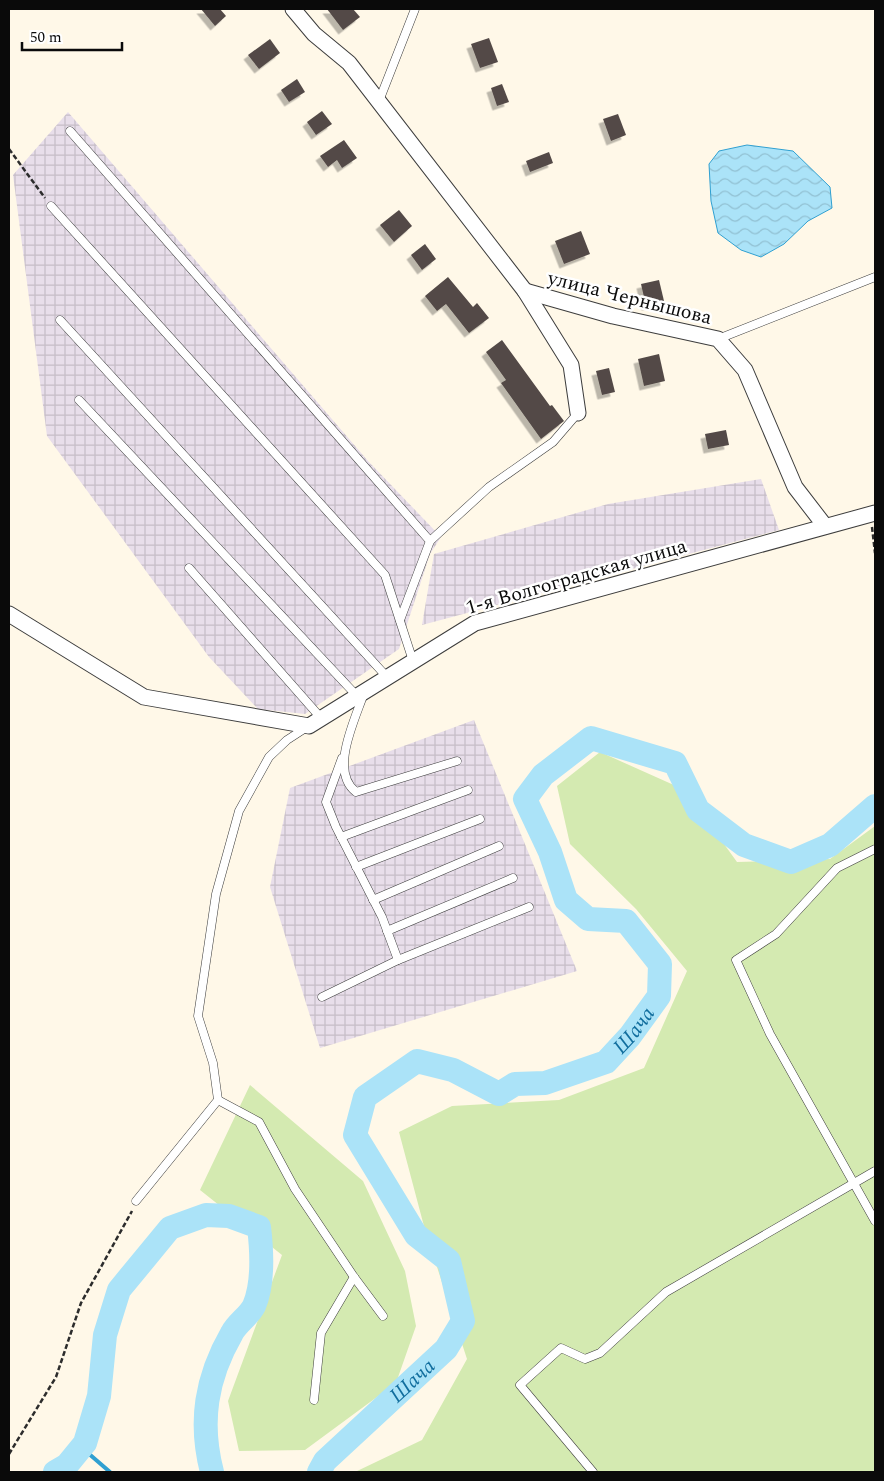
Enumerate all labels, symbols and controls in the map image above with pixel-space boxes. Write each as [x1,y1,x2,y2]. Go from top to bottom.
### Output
scale bar [22,20,122,52]
text: 50 m [30,26,62,49]
street label: улица Чернышова [543,263,715,333]
street label: 1-я Волгоградская улица [462,531,691,623]
water label: Шача [605,1000,664,1062]
water label: Шача [382,1351,443,1411]

